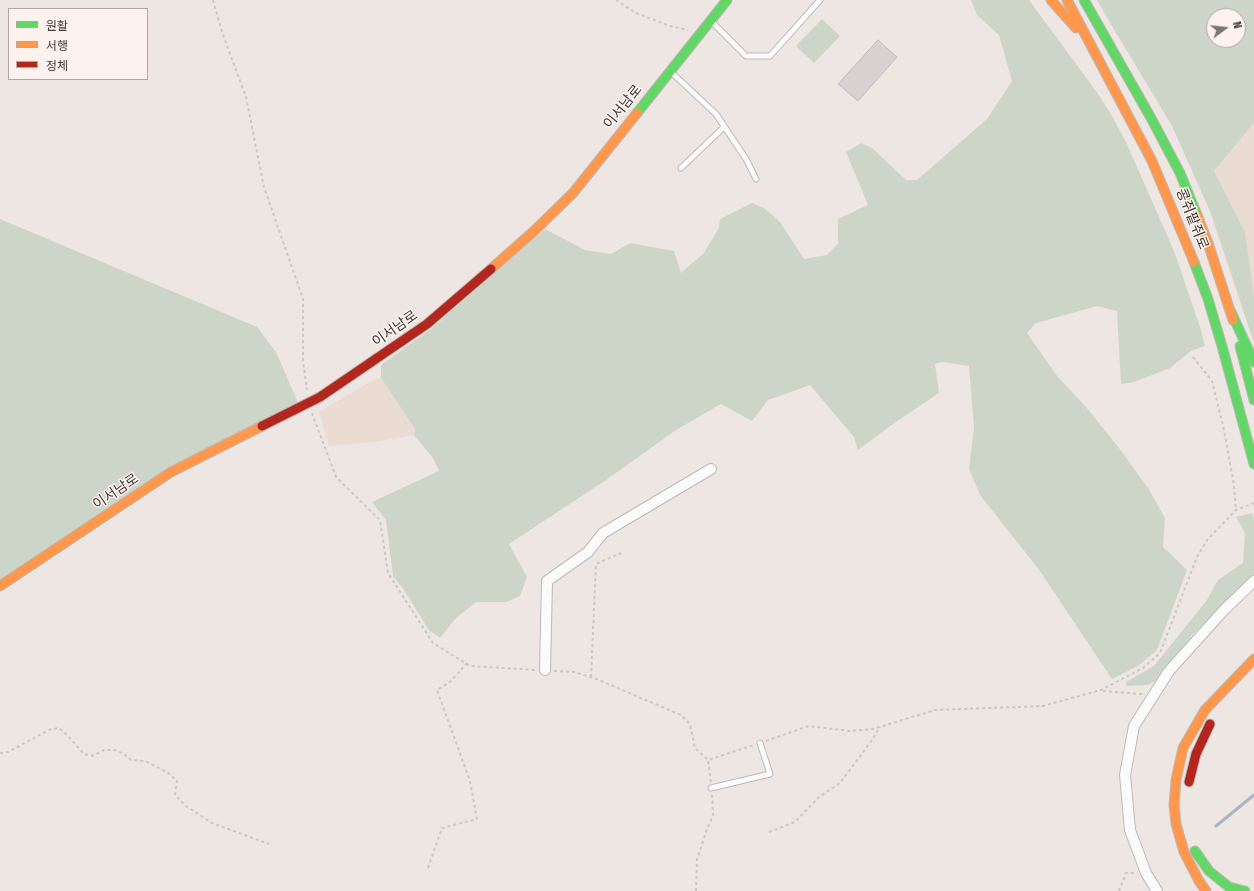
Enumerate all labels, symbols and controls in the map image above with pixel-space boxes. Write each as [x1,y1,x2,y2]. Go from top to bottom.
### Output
legend [8,8,148,80]
north arrow [1206,8,1246,48]
text: 원활 [46,19,68,33]
text: N [1230,20,1244,30]
text: 서행 [46,39,68,53]
text: 정체 [46,59,68,73]
street label: 이서남로 [600,82,646,132]
street label: 콩쥐팥쥐로 [1172,186,1212,252]
street label: 이서남로 [369,307,421,351]
street label: 이서남로 [90,471,142,513]

